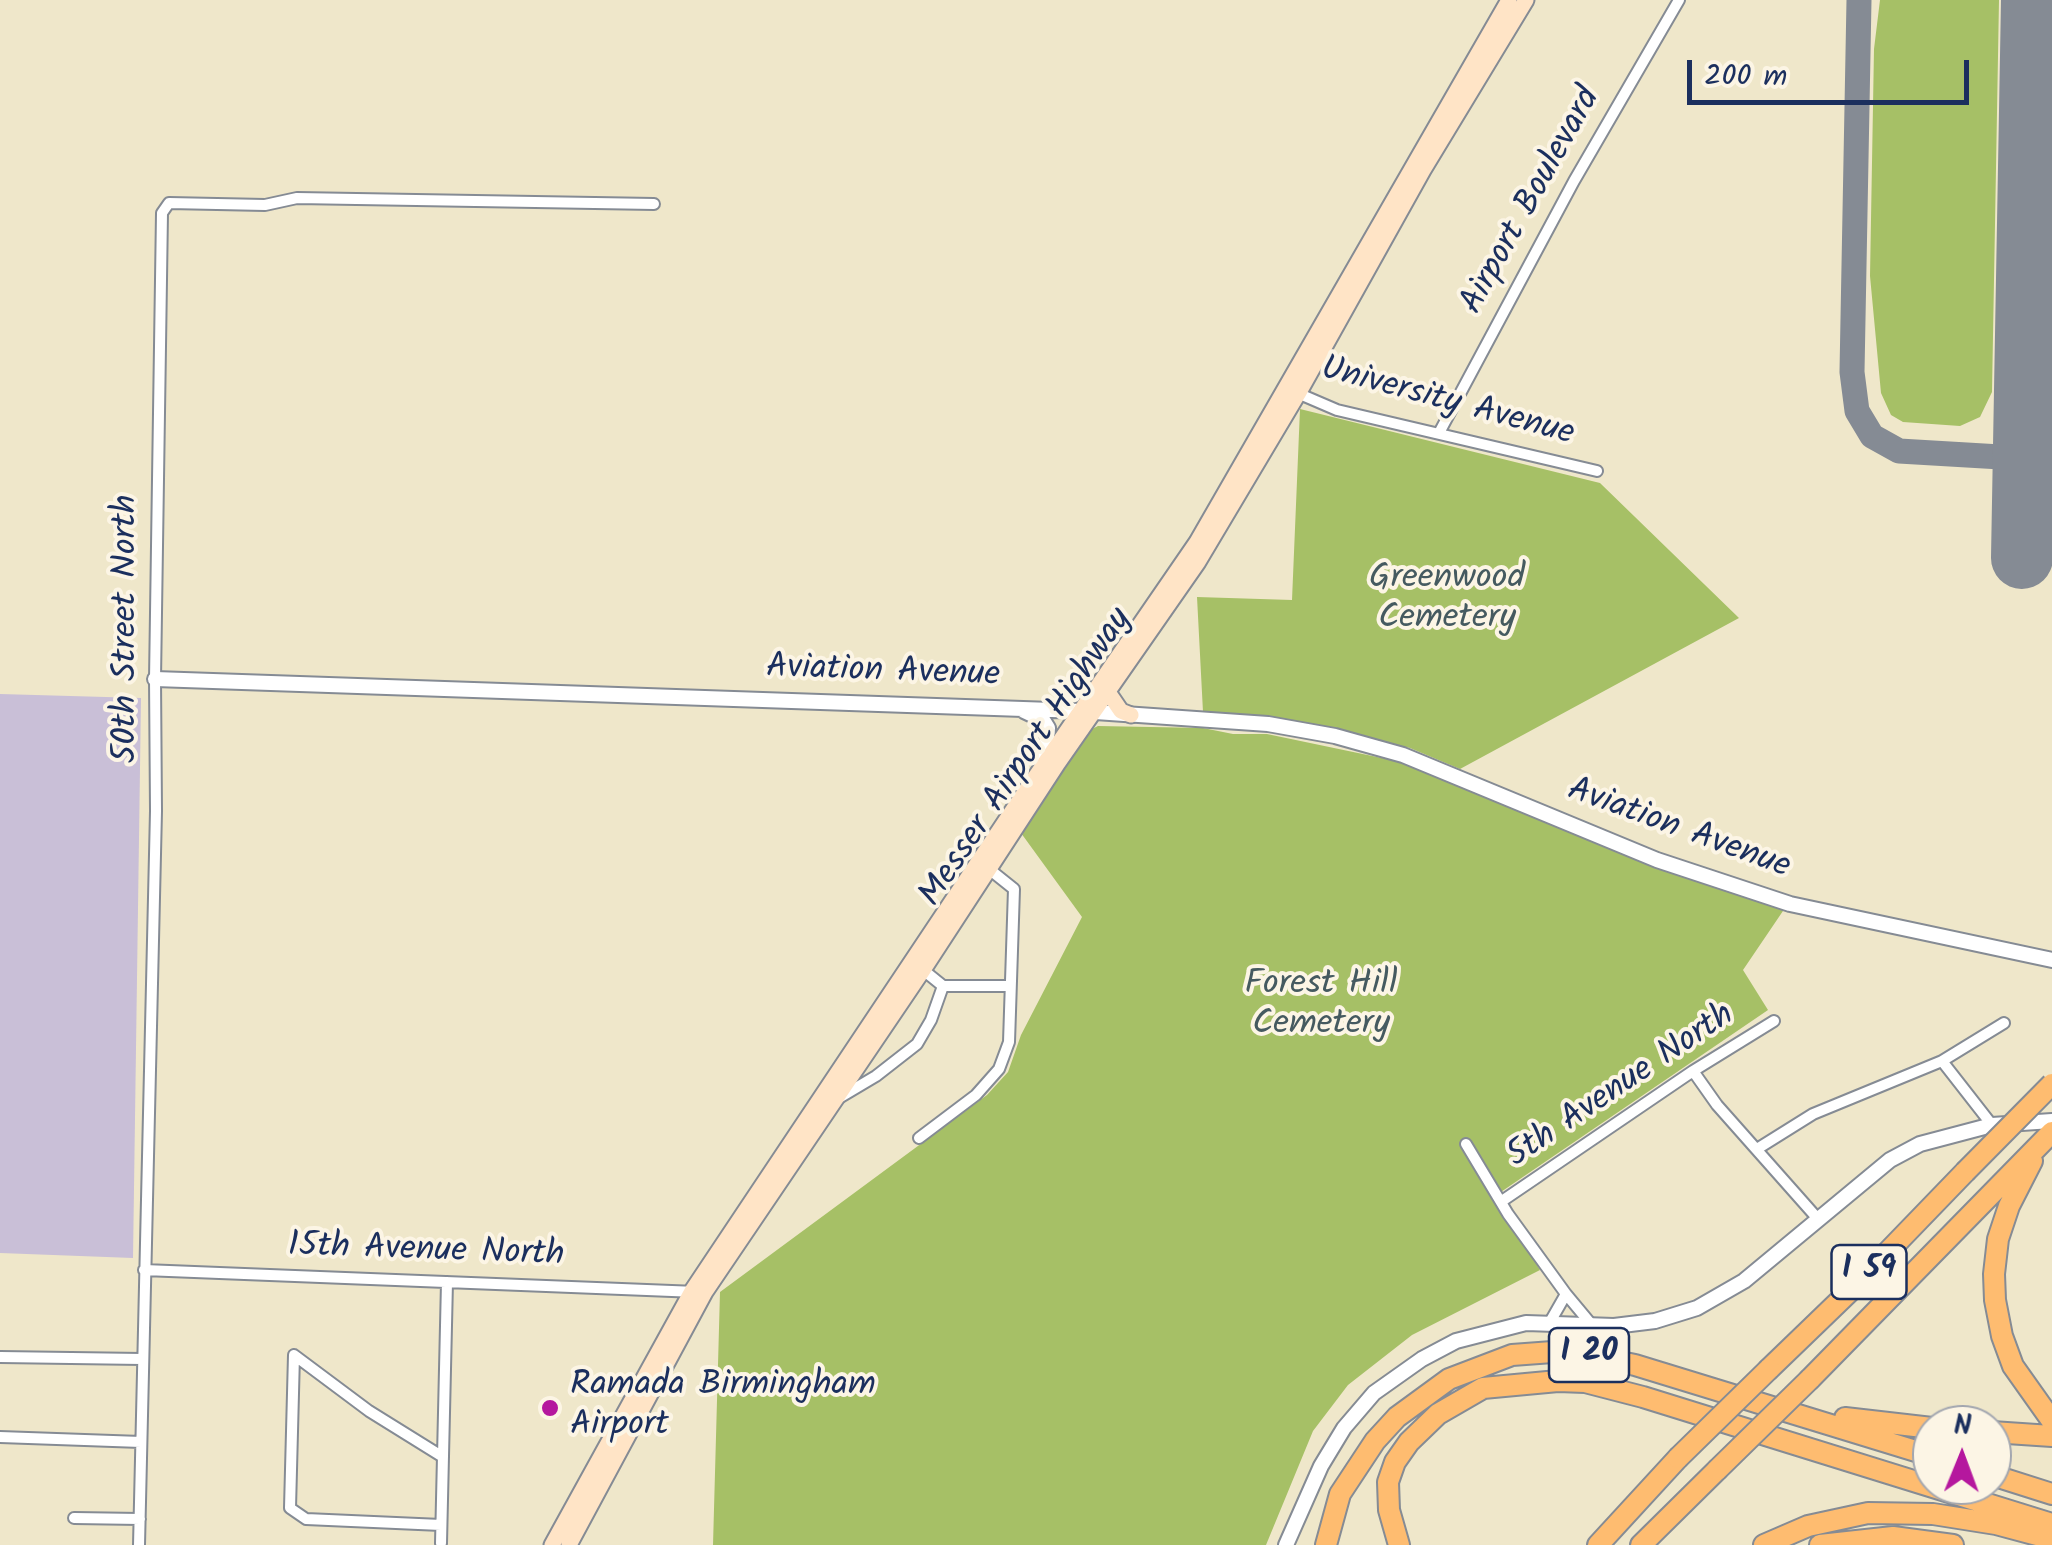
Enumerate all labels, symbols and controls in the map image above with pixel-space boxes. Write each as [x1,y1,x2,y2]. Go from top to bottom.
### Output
scale bar [1692,40,1974,102]
text: 200 m [1704,53,1787,101]
street label: Airport Boulevard [1453,81,1613,323]
street label: University Avenue [1316,350,1578,458]
street label: 50th Street North [108,495,150,763]
park label: Greenwood Cemetery [1369,560,1525,642]
street label: Messer Airport Highway [912,602,1144,916]
street label: Aviation Avenue [765,649,1001,699]
street label: Aviation Avenue [1561,771,1795,891]
park label: Forest Hill Cemetery [1245,966,1397,1048]
street label: 5th Avenue North [1500,996,1744,1180]
street label: 15th Avenue North [287,1227,565,1279]
road number: I 59 [1832,1245,1906,1299]
road number: I 20 [1549,1328,1629,1382]
place label: Ramada Birmingham Airport [570,1367,876,1449]
marker: Ramada Birmingham Airport [539,1397,561,1419]
text: N [1953,1404,1972,1449]
north arrow [1912,1405,2012,1505]

